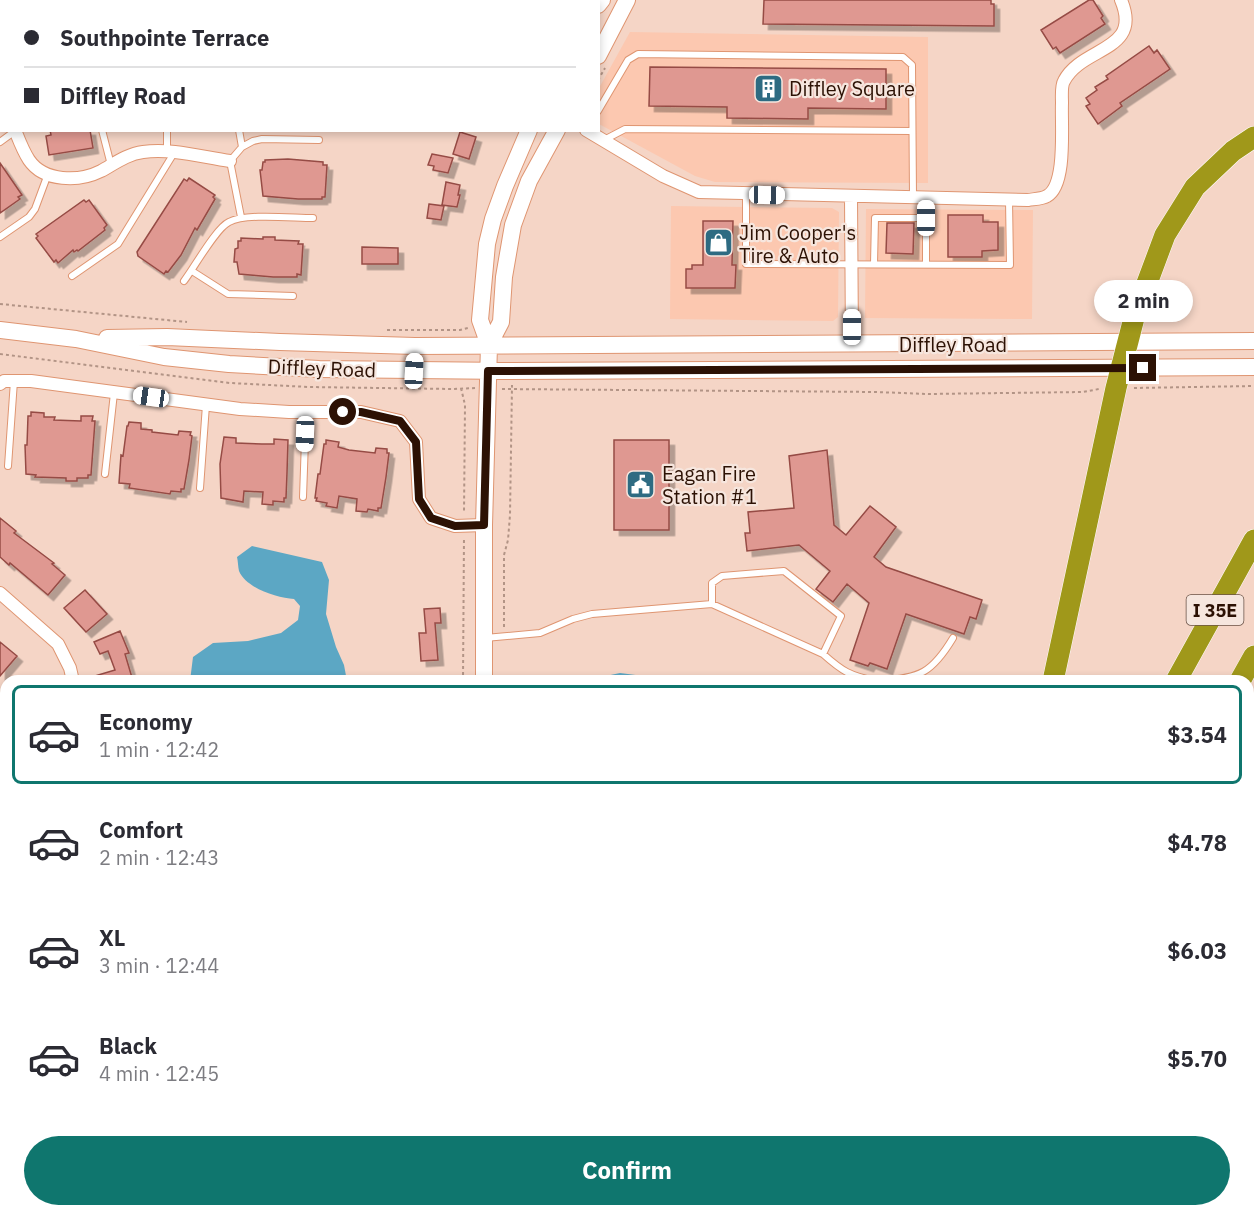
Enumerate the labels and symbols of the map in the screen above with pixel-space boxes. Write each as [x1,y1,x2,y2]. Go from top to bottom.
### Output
building icon: Diffley Square [752,72,784,104]
place label: Diffley Square [789,75,915,102]
car [749,186,785,204]
car [917,200,935,236]
place label: Jim Cooper's Tire & Auto [739,219,856,269]
shop icon: Jim Cooper's Tire & Auto [702,227,734,259]
callout: 2 min [1094,281,1192,323]
car [843,309,861,345]
street label: Diffley Road [899,331,1007,358]
street label: Diffley Road [267,353,377,383]
car [404,353,424,389]
route end [1129,354,1156,381]
car [132,386,170,408]
route start [329,398,356,425]
car [295,416,315,452]
place label: Eagan Fire Station #1 [662,460,757,510]
public building icon: Eagan Fire Station #1 [625,469,657,501]
road number: I 35E [1186,595,1244,625]

